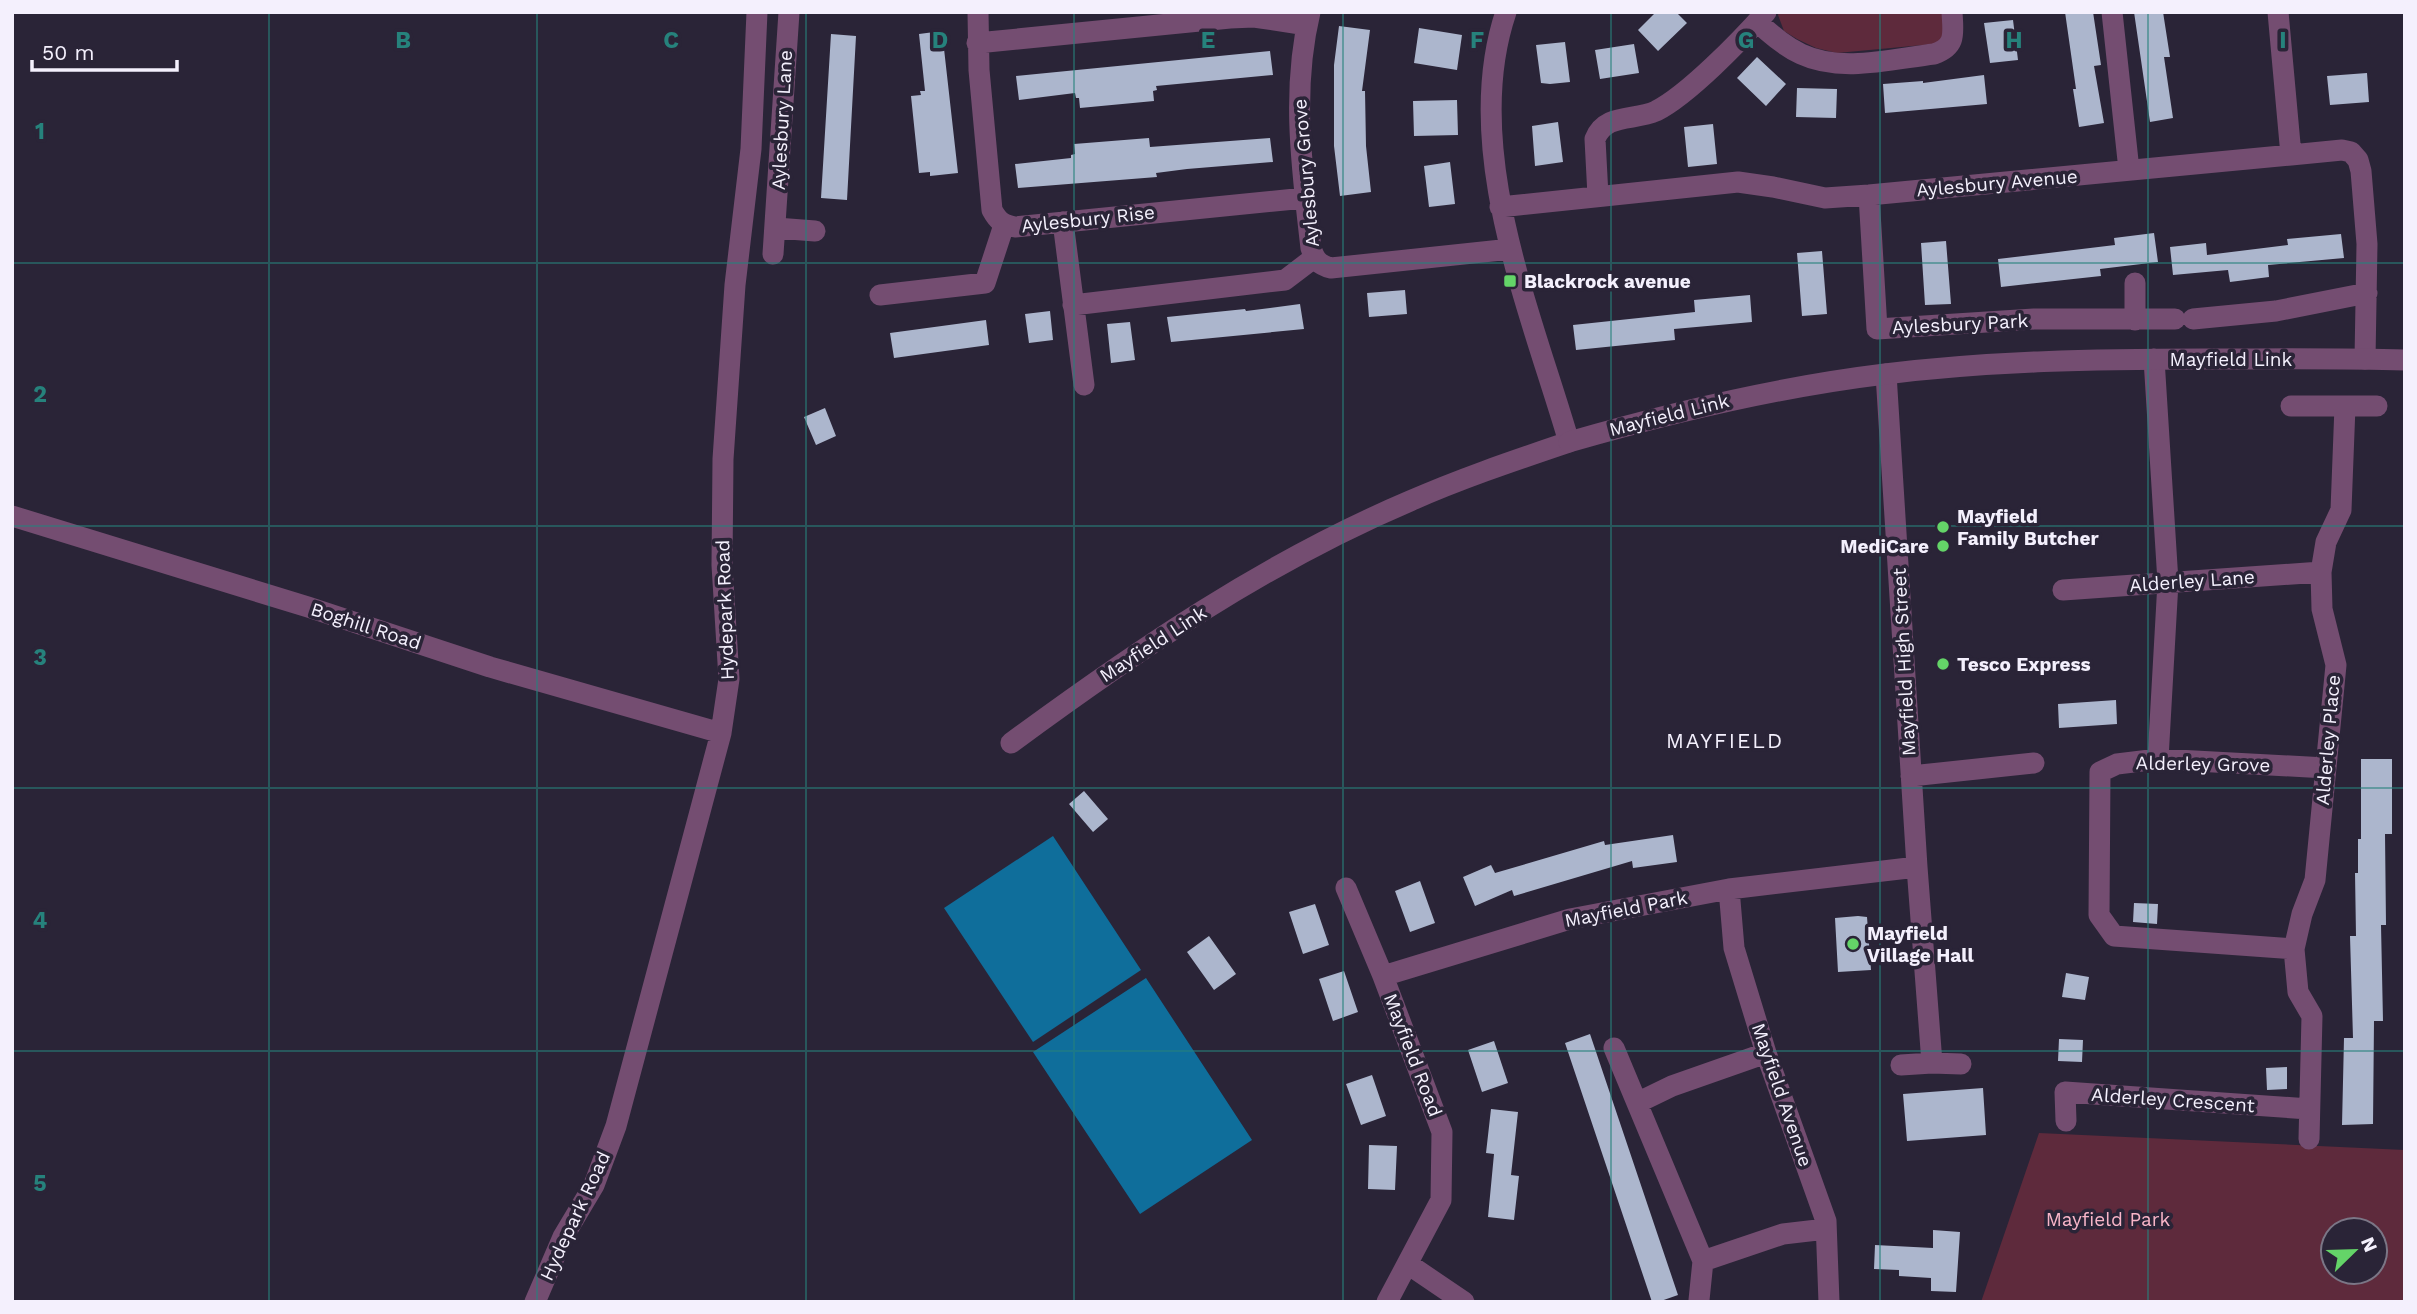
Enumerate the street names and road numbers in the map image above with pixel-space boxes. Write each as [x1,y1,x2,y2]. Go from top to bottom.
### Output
street label: Aylesbury Lane [767,49,797,191]
street label: Aylesbury Grove [1288,98,1324,248]
street label: Aylesbury Avenue [1915,164,2079,202]
street label: Aylesbury Rise [1020,201,1156,237]
street label: Aylesbury Park [1891,309,2029,339]
street label: Mayfield Link [2170,348,2293,371]
street label: Mayfield Link [1607,389,1732,441]
street label: Hydepark Road [711,540,739,680]
street label: Alderley Lane [2128,565,2256,597]
street label: Mayfield High Street [1888,567,1920,757]
street label: Boghill Road [308,597,424,655]
street label: Mayfield Link [1095,601,1211,687]
street label: Alderley Place [2311,674,2345,806]
street label: Alderley Grove [2136,751,2270,777]
street label: Mayfield Park [1563,886,1690,932]
street label: Mayfield Road [1379,990,1447,1120]
street label: Mayfield Avenue [1747,1020,1817,1170]
street label: Alderley Crescent [2091,1083,2256,1117]
street label: Hydepark Road [535,1148,615,1284]

